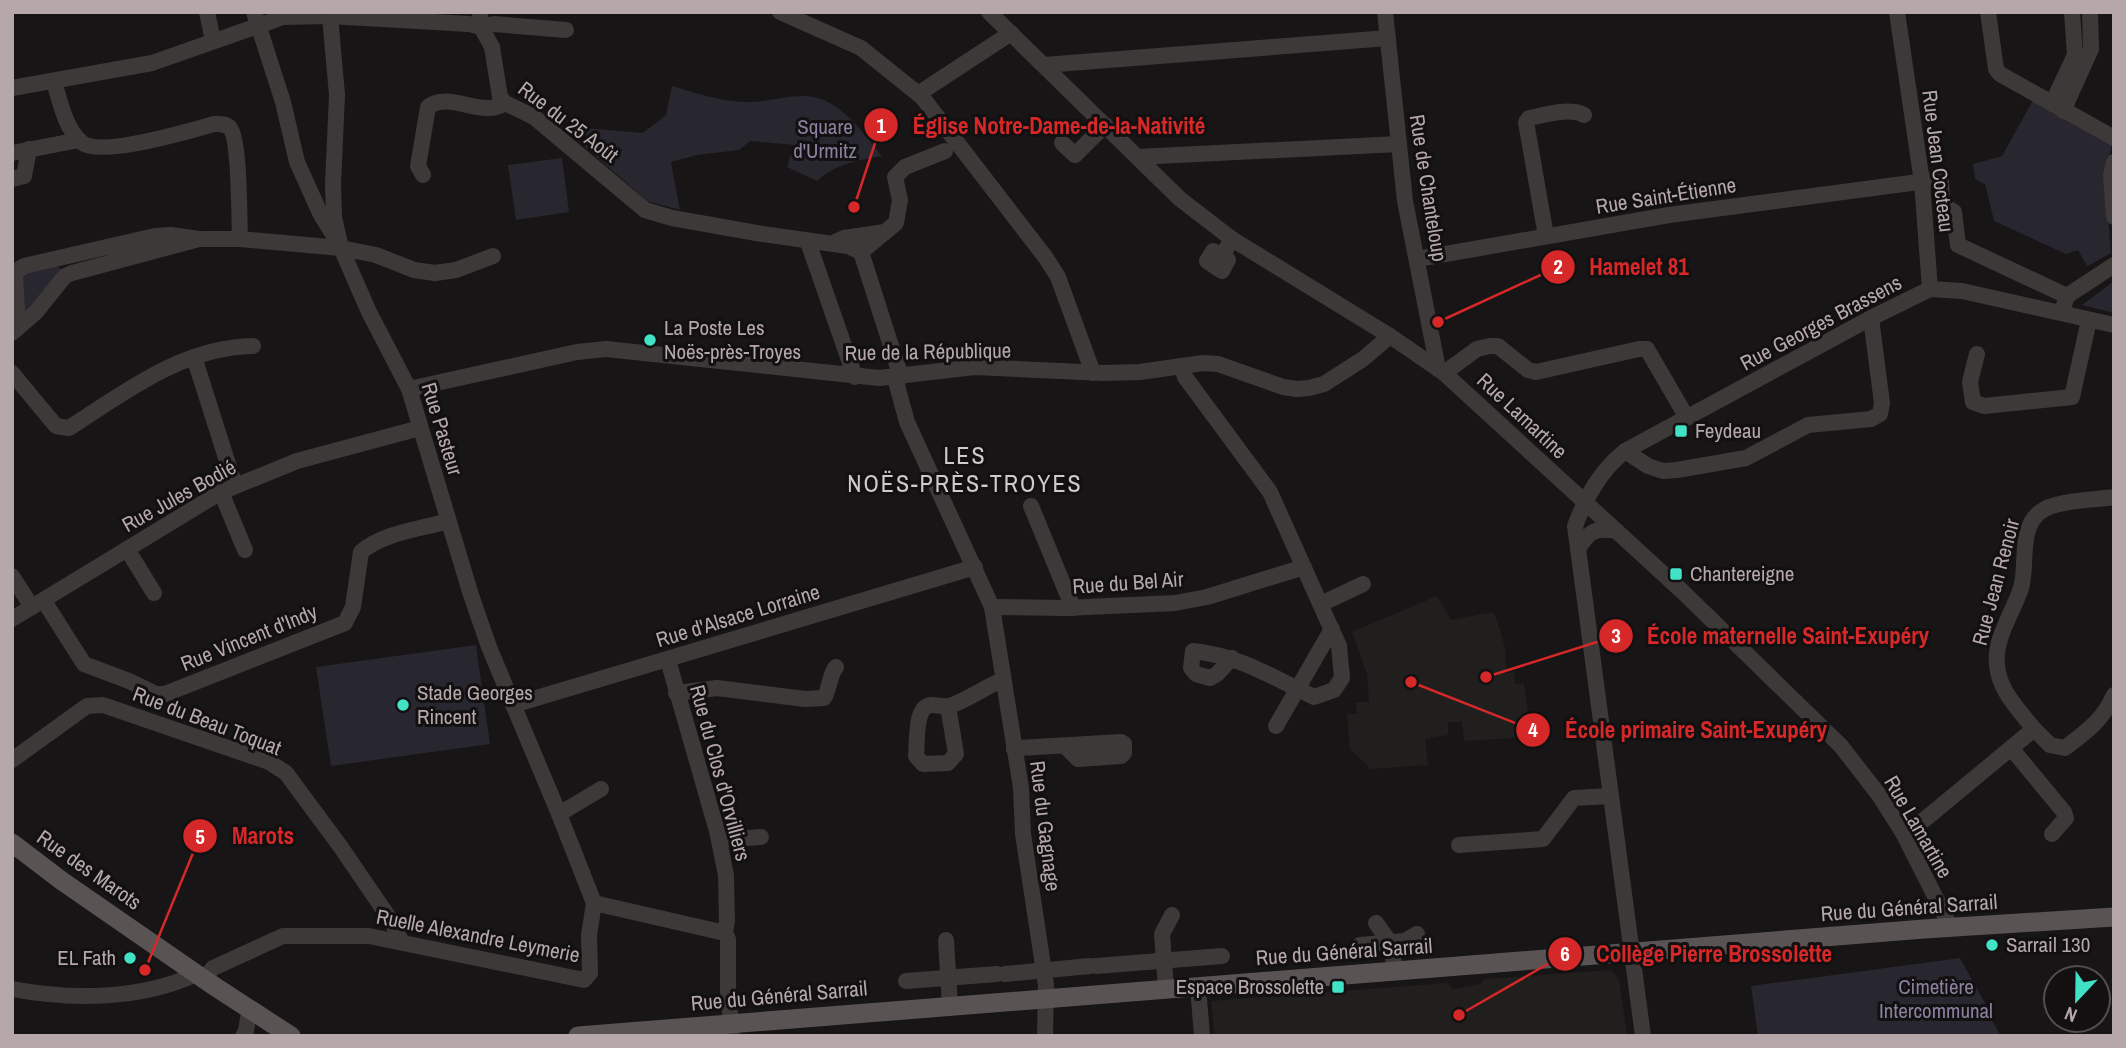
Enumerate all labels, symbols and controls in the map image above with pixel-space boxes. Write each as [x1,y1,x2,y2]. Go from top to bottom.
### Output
street label: Rue du 25 Août [512,74,625,169]
street label: Rue Jean Cocteau [1915,88,1962,233]
callout: Église Notre-Dame-de-la-Nativité [864,103,1219,147]
text: Église Notre-Dame-de-la-Nativité [913,110,1205,141]
text: 1 [876,111,886,140]
park label: Square d'Urmitz [793,112,857,165]
street label: Rue de Chanteloup [1403,112,1454,263]
street label: Rue Saint-Étienne [1594,170,1738,221]
callout: Hamelet 81 [1540,245,1703,289]
text: Hamelet 81 [1589,251,1689,282]
text: 2 [1553,252,1563,281]
street label: Rue Georges Brassens [1735,268,1907,377]
place label: La Poste Les Noës-près-Troyes [664,313,801,366]
marker: La Poste Les Noës-près-Troyes [642,332,658,348]
street label: Rue de la République [844,336,1012,367]
street label: Rue Lamartine [1471,366,1574,465]
street label: Rue Pasteur [415,379,470,479]
place label: Feydeau [1695,416,1761,445]
marker: Feydeau [1673,423,1689,439]
district label: LES NOËS-PRÈS-TROYES [847,439,1083,499]
street label: Rue Jules Bodié [116,452,241,539]
street label: Rue Jean Renoir [1965,515,2026,648]
place label: Chantereigne [1690,559,1794,588]
street label: Rue du Bel Air [1072,564,1185,601]
marker: Chantereigne [1668,566,1684,582]
street label: Rue d'Alsace Lorraine [652,577,823,654]
street label: Rue Vincent d'Indy [176,597,322,678]
callout: École maternelle Saint-Exupéry [1598,614,1943,658]
text: École maternelle Saint-Exupéry [1647,620,1929,651]
text: 3 [1611,621,1621,650]
place label: Stade Georges Rincent [417,678,533,731]
street label: Rue du Beau Toquat [129,679,286,762]
street label: Rue du Clos d'Orvilliers [683,682,758,864]
marker: Stade Georges Rincent [395,697,411,713]
callout: École primaire Saint-Exupéry [1516,708,1841,752]
text: École primaire Saint-Exupéry [1565,714,1828,745]
text: 4 [1528,715,1538,744]
street label: Rue du Gagnage [1023,759,1068,893]
street label: Rue Lamartine [1877,770,1959,883]
callout: Marots [183,814,308,858]
text: Marots [232,820,294,851]
text: 5 [195,822,205,851]
street label: Rue des Marots [31,823,147,916]
street label: Rue du Général Sarrail [1820,887,1998,928]
street label: Ruelle Alexandre Leymerie [374,902,582,969]
place label: Sarrail 130 [2006,930,2090,959]
street label: Rue du Général Sarrail [1255,931,1433,972]
callout: Collège Pierre Brossolette [1547,932,1846,976]
marker: Sarrail 130 [1984,937,2000,953]
text: Collège Pierre Brossolette [1596,938,1832,969]
text: 6 [1560,939,1570,968]
place label: EL Fath [57,943,116,972]
marker: EL Fath [122,950,138,966]
north arrow [2042,964,2112,1034]
place label: Espace Brossolette [1176,972,1324,1001]
park label: Cimetière Intercommunal [1879,972,1993,1025]
street label: Rue du Général Sarrail [689,973,868,1018]
marker: Espace Brossolette [1330,979,1346,995]
text: N [2061,1001,2081,1029]

